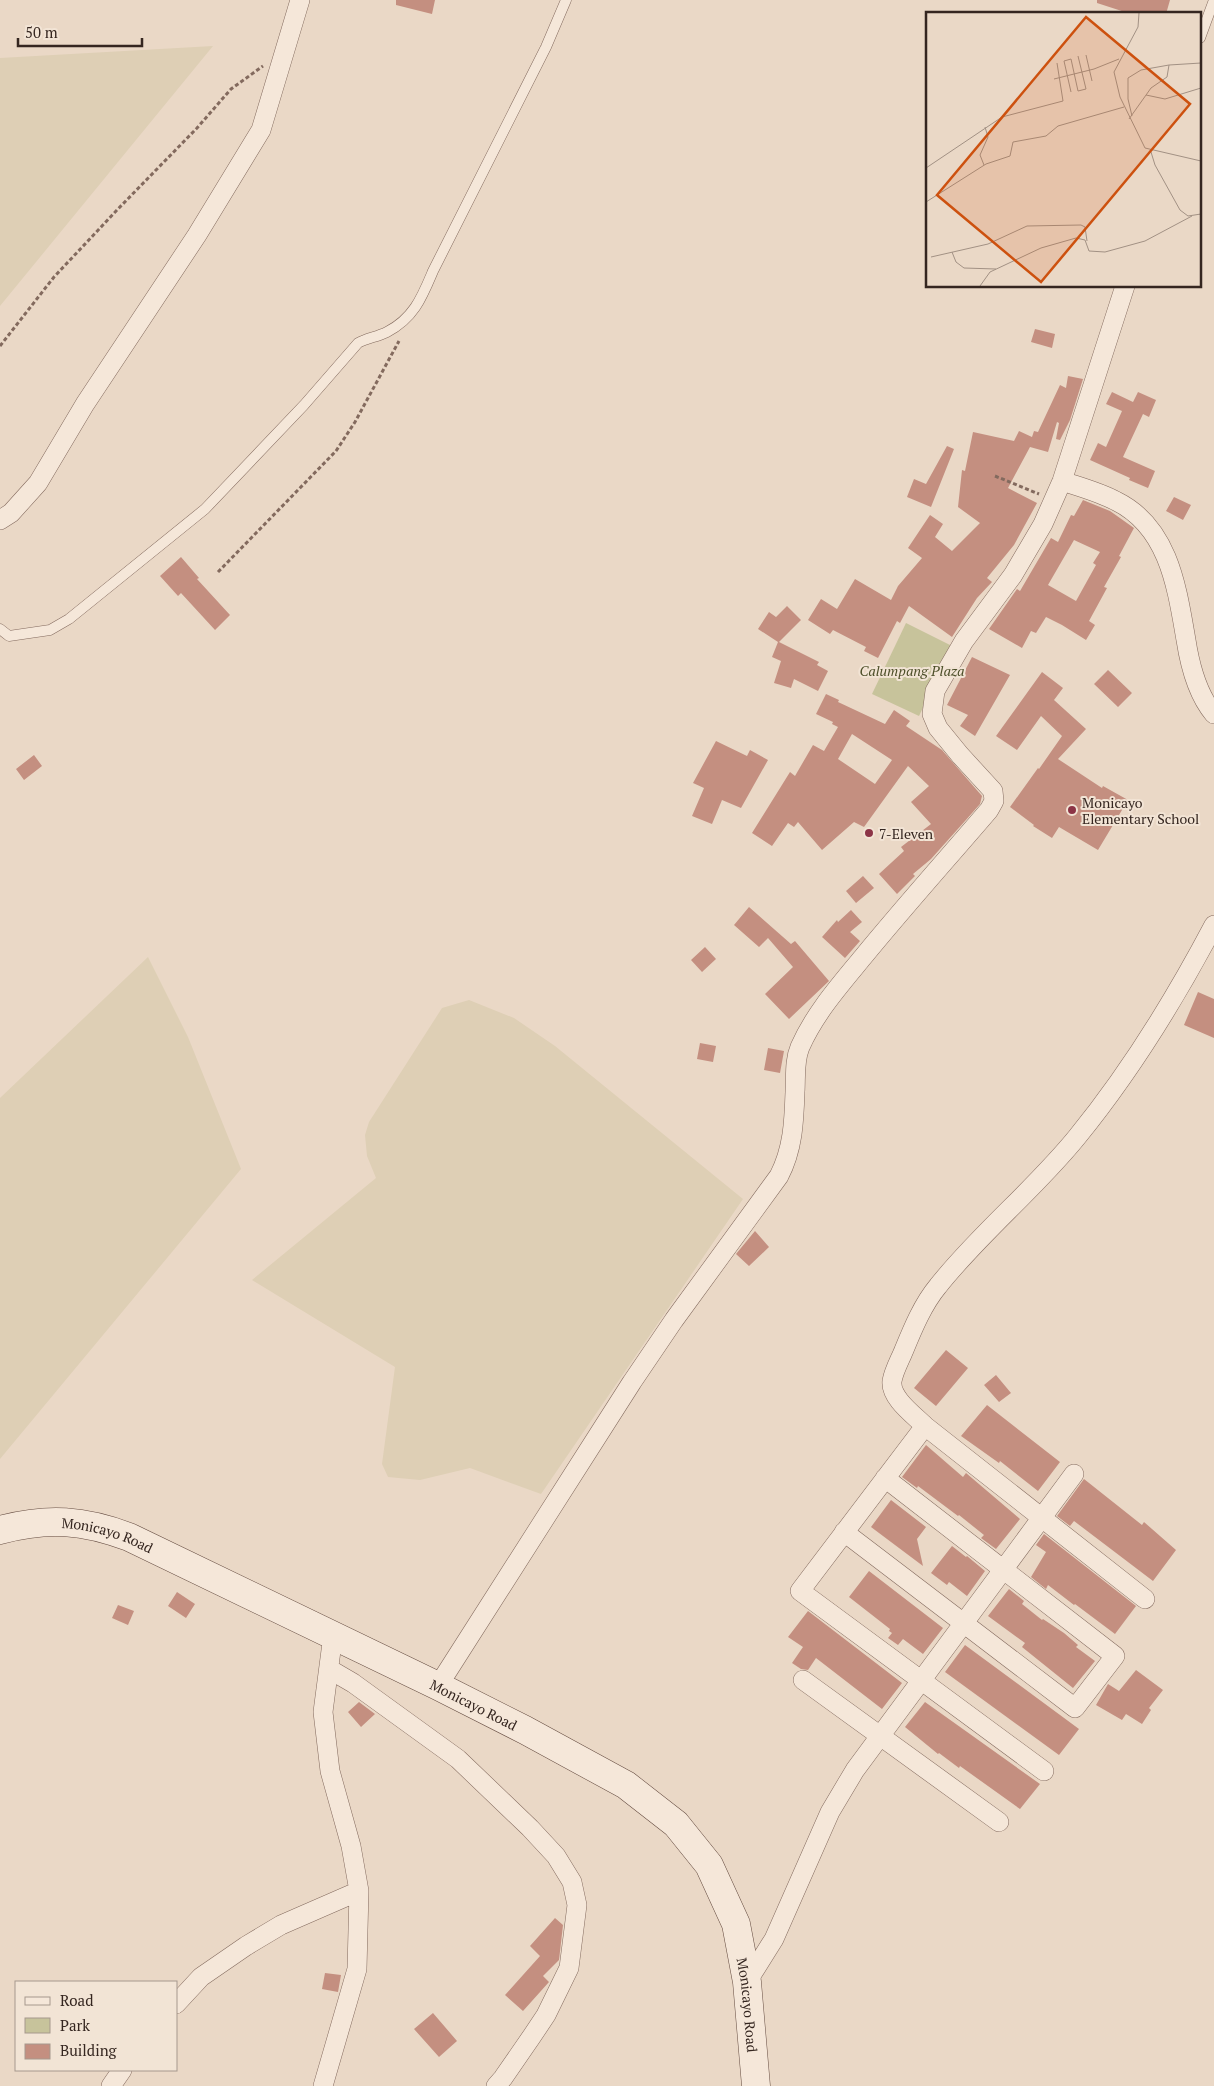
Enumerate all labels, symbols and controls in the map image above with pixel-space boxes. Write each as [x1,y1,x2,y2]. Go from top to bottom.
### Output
inset map [926,12,1202,288]
scale bar [18,15,141,47]
text: 50 m [25,22,58,42]
park label: Calumpang Plaza [859,661,965,680]
place label: Monicayo Elementary School [1082,793,1199,828]
marker: Monicayo Elementary School [1066,804,1078,816]
place label: 7-Eleven [879,824,934,843]
marker: 7-Eleven [863,827,875,839]
street label: Monicayo Road [61,1512,157,1557]
street label: Monicayo Road [427,1674,521,1734]
street label: Monicayo Road [733,1956,763,2053]
legend [15,1981,178,2071]
text: Road [60,1990,93,2010]
text: Park [60,2015,90,2035]
text: Building [60,2040,118,2060]

